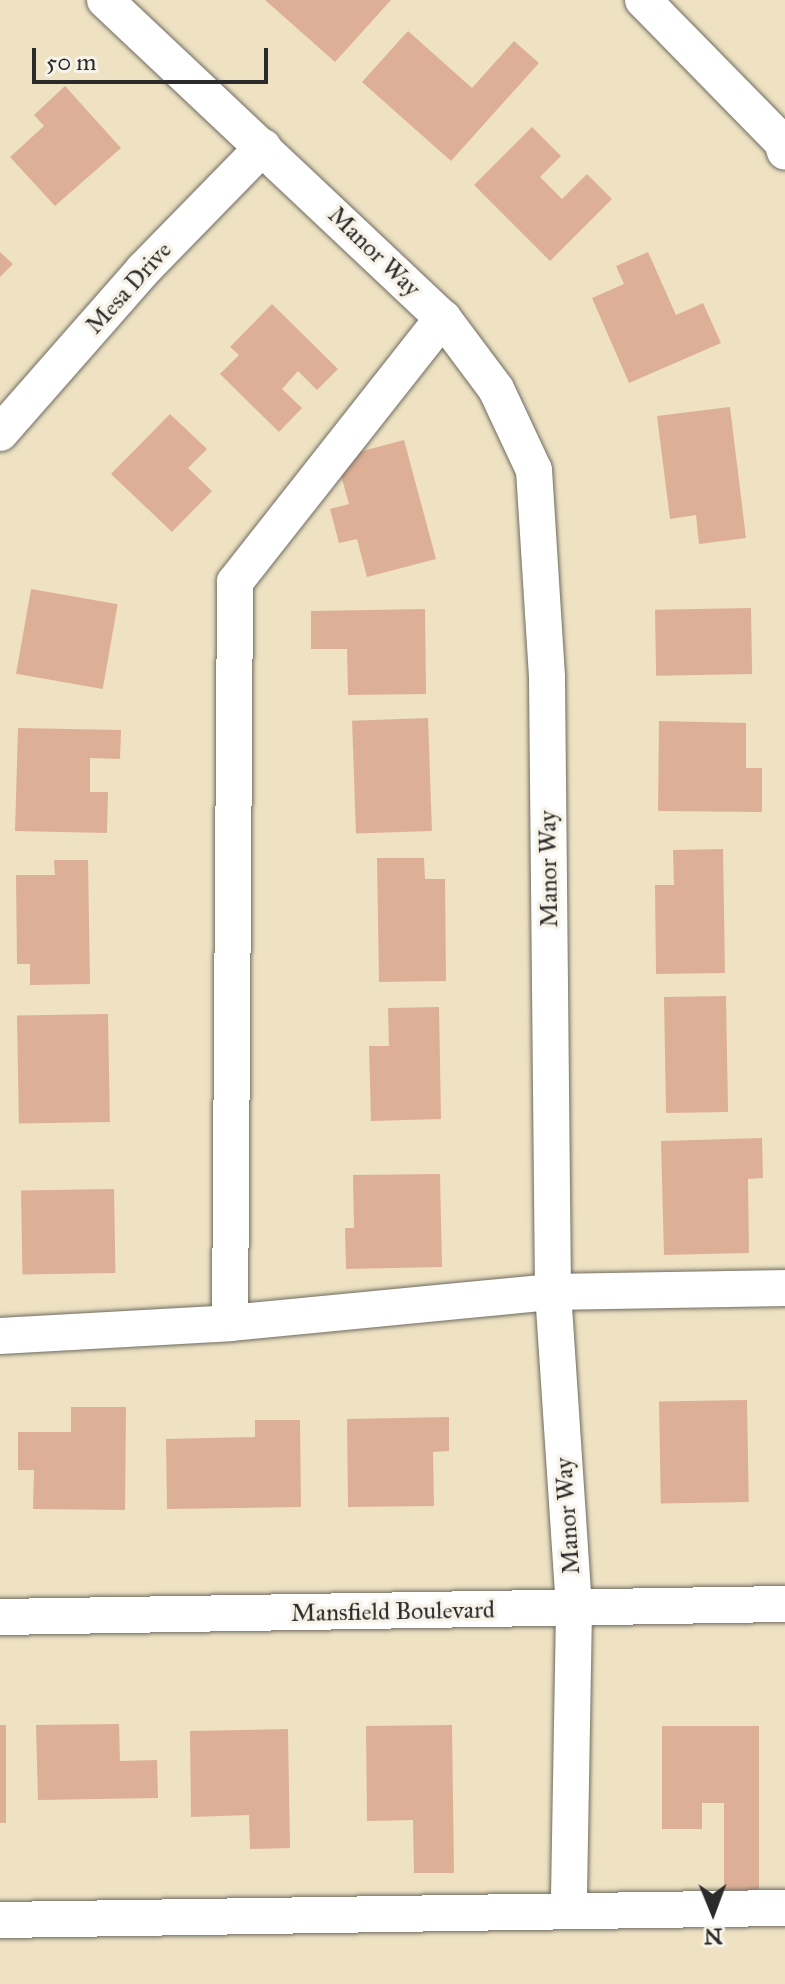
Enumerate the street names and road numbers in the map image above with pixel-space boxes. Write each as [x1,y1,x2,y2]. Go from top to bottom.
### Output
street label: Manor Way [322,201,426,303]
street label: Mesa Drive [80,236,178,340]
street label: Manor Way [534,810,564,928]
street label: Manor Way [550,1457,586,1575]
street label: Mansfield Boulevard [291,1596,495,1628]

